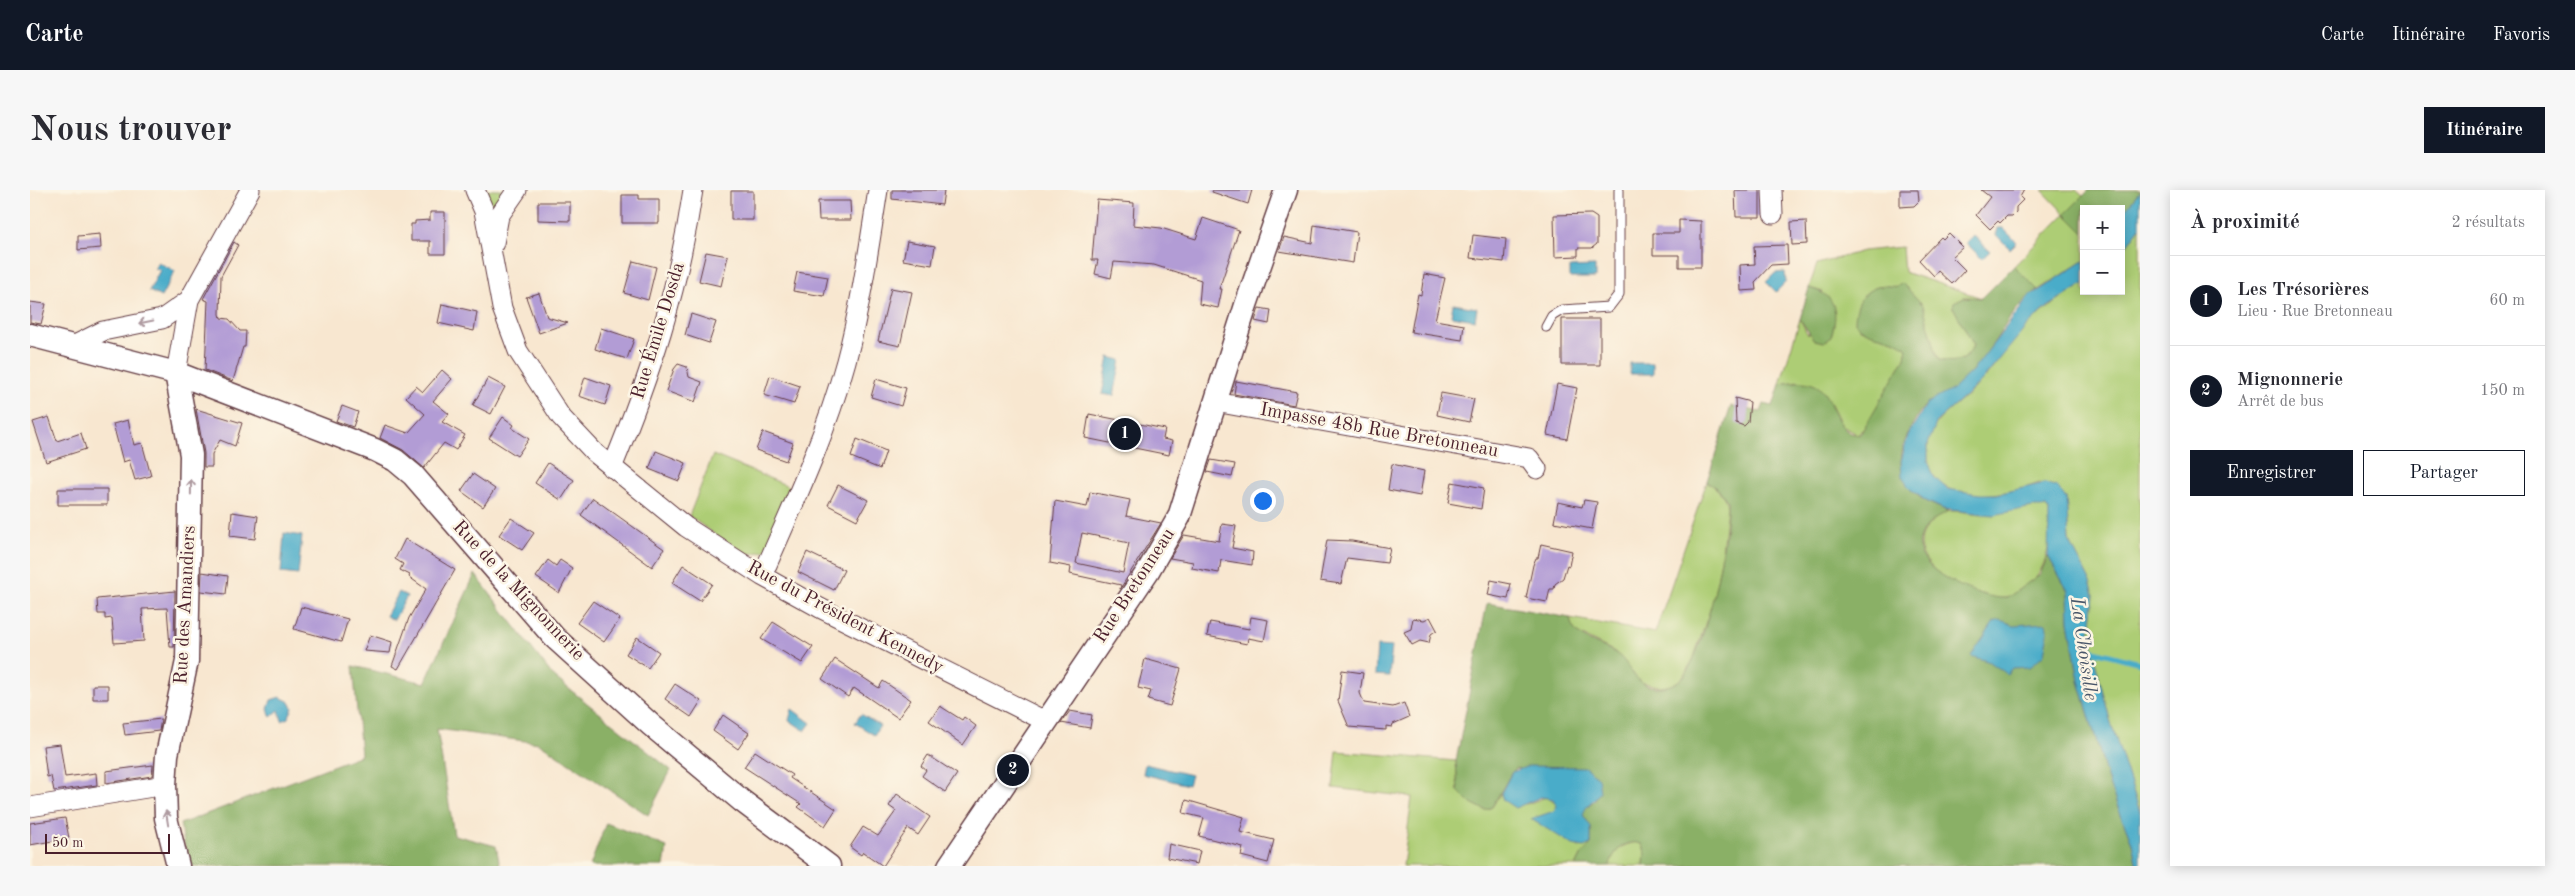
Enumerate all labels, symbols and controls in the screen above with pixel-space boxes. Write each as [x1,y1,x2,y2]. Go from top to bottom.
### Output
text: Carte [25,23,84,47]
text: Carte [2321,26,2364,44]
text: Itinéraire [2392,26,2465,44]
text: Favoris [2493,26,2550,44]
button: Itinéraire [2424,107,2545,153]
text: Nous trouver [30,113,232,148]
map controls [2080,205,2125,295]
button: + [2080,205,2125,250]
text: À proximité [2190,212,2300,233]
text: 2 résultats [2451,215,2525,231]
button: − [2080,250,2125,295]
street label: Rue Émile Dosda [625,259,689,402]
text: Les Trésorières [2237,281,2369,300]
text: 1 [2201,293,2211,309]
text: 60 m [2489,293,2525,309]
text: Lieu · Rue Bretonneau [2237,304,2393,320]
one-way arrow [139,318,155,327]
text: Mignonnerie [2237,371,2343,390]
text: 2 [2201,383,2211,399]
text: 150 m [2480,383,2525,399]
text: Arrêt de bus [2237,394,2324,410]
street label: Impasse 48b Rue Bretonneau [1258,401,1500,461]
pin: 1 [1109,415,1141,453]
button: Enregistrer [2190,450,2353,496]
button: Partager [2363,450,2525,496]
one-way arrow [186,479,196,496]
your location [1250,488,1276,514]
street label: Rue de la Mignonnerie [448,517,588,665]
street label: Rue des Amandiers [172,525,200,685]
street label: Rue Bretonneau [1091,525,1179,647]
street label: Rue du Président Kennedy [744,558,946,678]
water label: La Choisille [2066,595,2100,702]
pin: 2 [997,751,1029,789]
one-way arrow [162,811,172,827]
scale bar [45,831,170,854]
text: 50 m [52,836,83,850]

